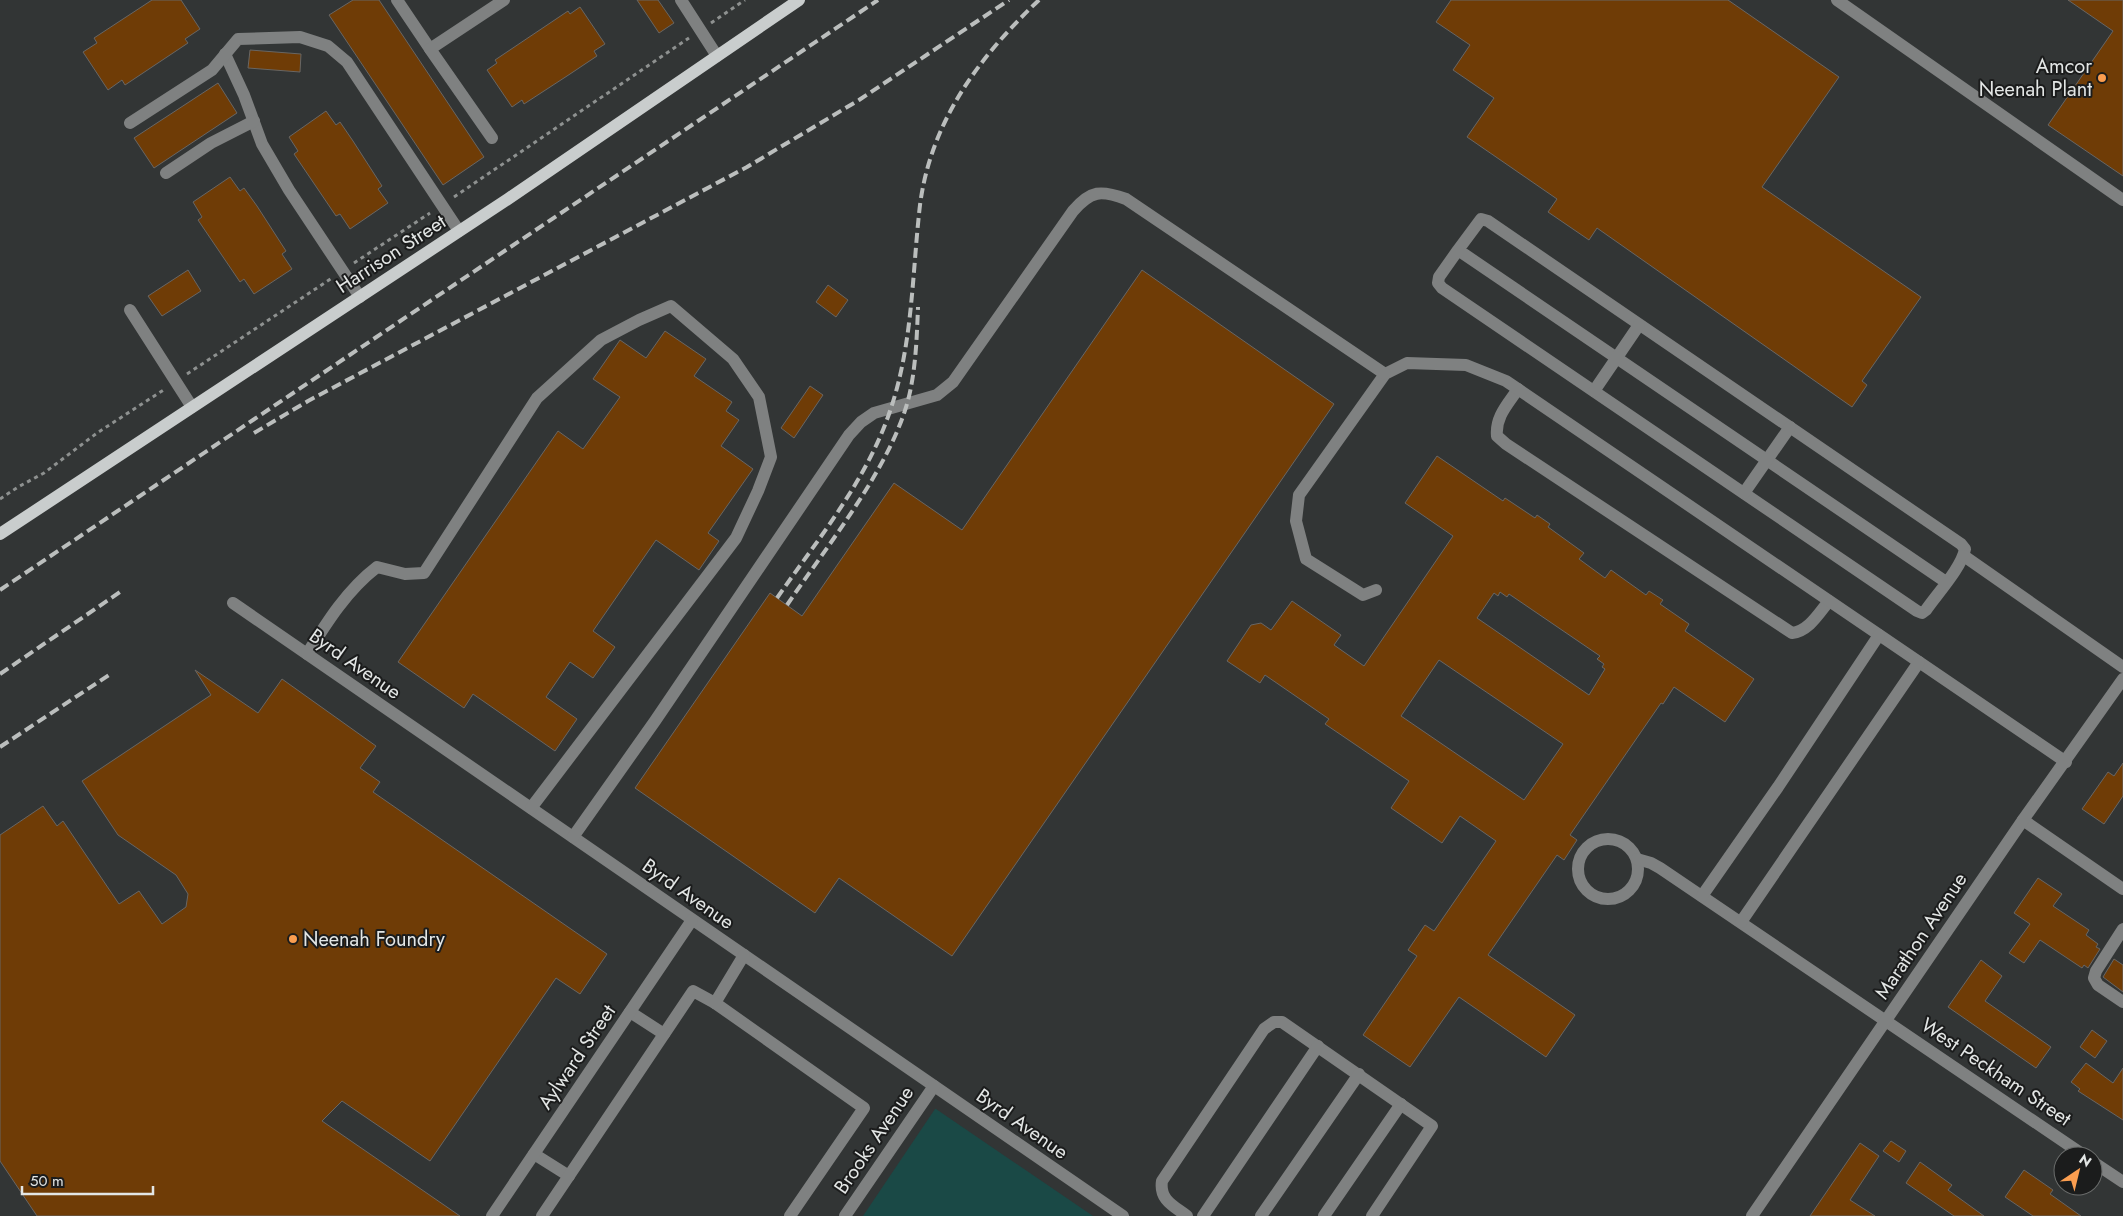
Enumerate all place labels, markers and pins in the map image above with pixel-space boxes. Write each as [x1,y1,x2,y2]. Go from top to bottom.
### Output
place label: Amcor Neenah Plant [1979,52,2092,104]
marker: Amcor Neenah Plant [2096,72,2108,84]
place label: Neenah Foundry [303,925,445,954]
marker: Neenah Foundry [287,933,299,945]

